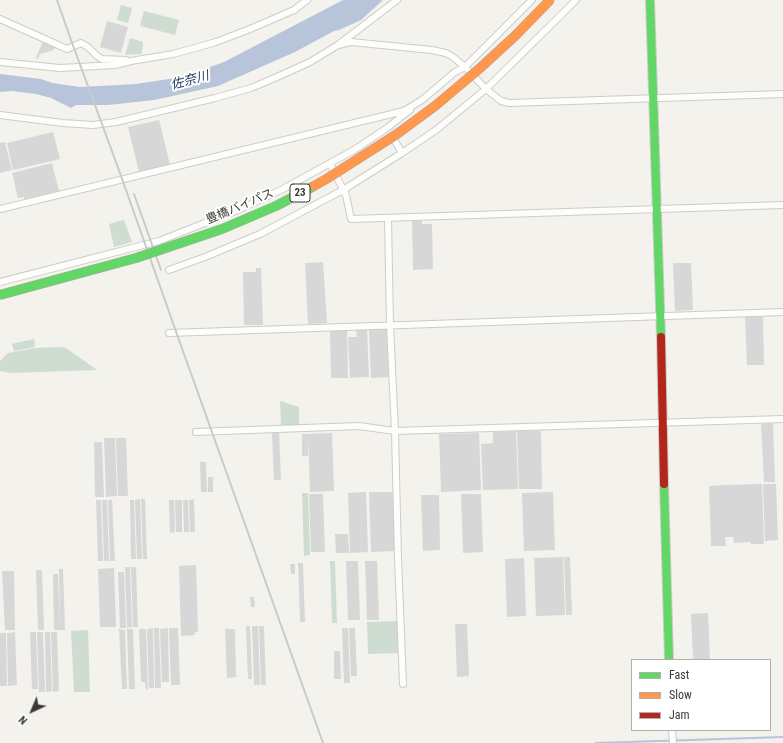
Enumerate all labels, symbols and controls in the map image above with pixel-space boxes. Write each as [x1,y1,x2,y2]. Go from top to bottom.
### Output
water label: 佐奈川 [169,68,211,94]
road number: 23 [290,184,310,202]
street label: 豊橋バイパス [204,186,276,228]
legend [631,659,771,731]
text: Fast [669,668,689,682]
text: Slow [669,688,692,702]
north arrow [12,691,52,731]
text: Jam [669,708,690,722]
text: N [16,713,30,727]

